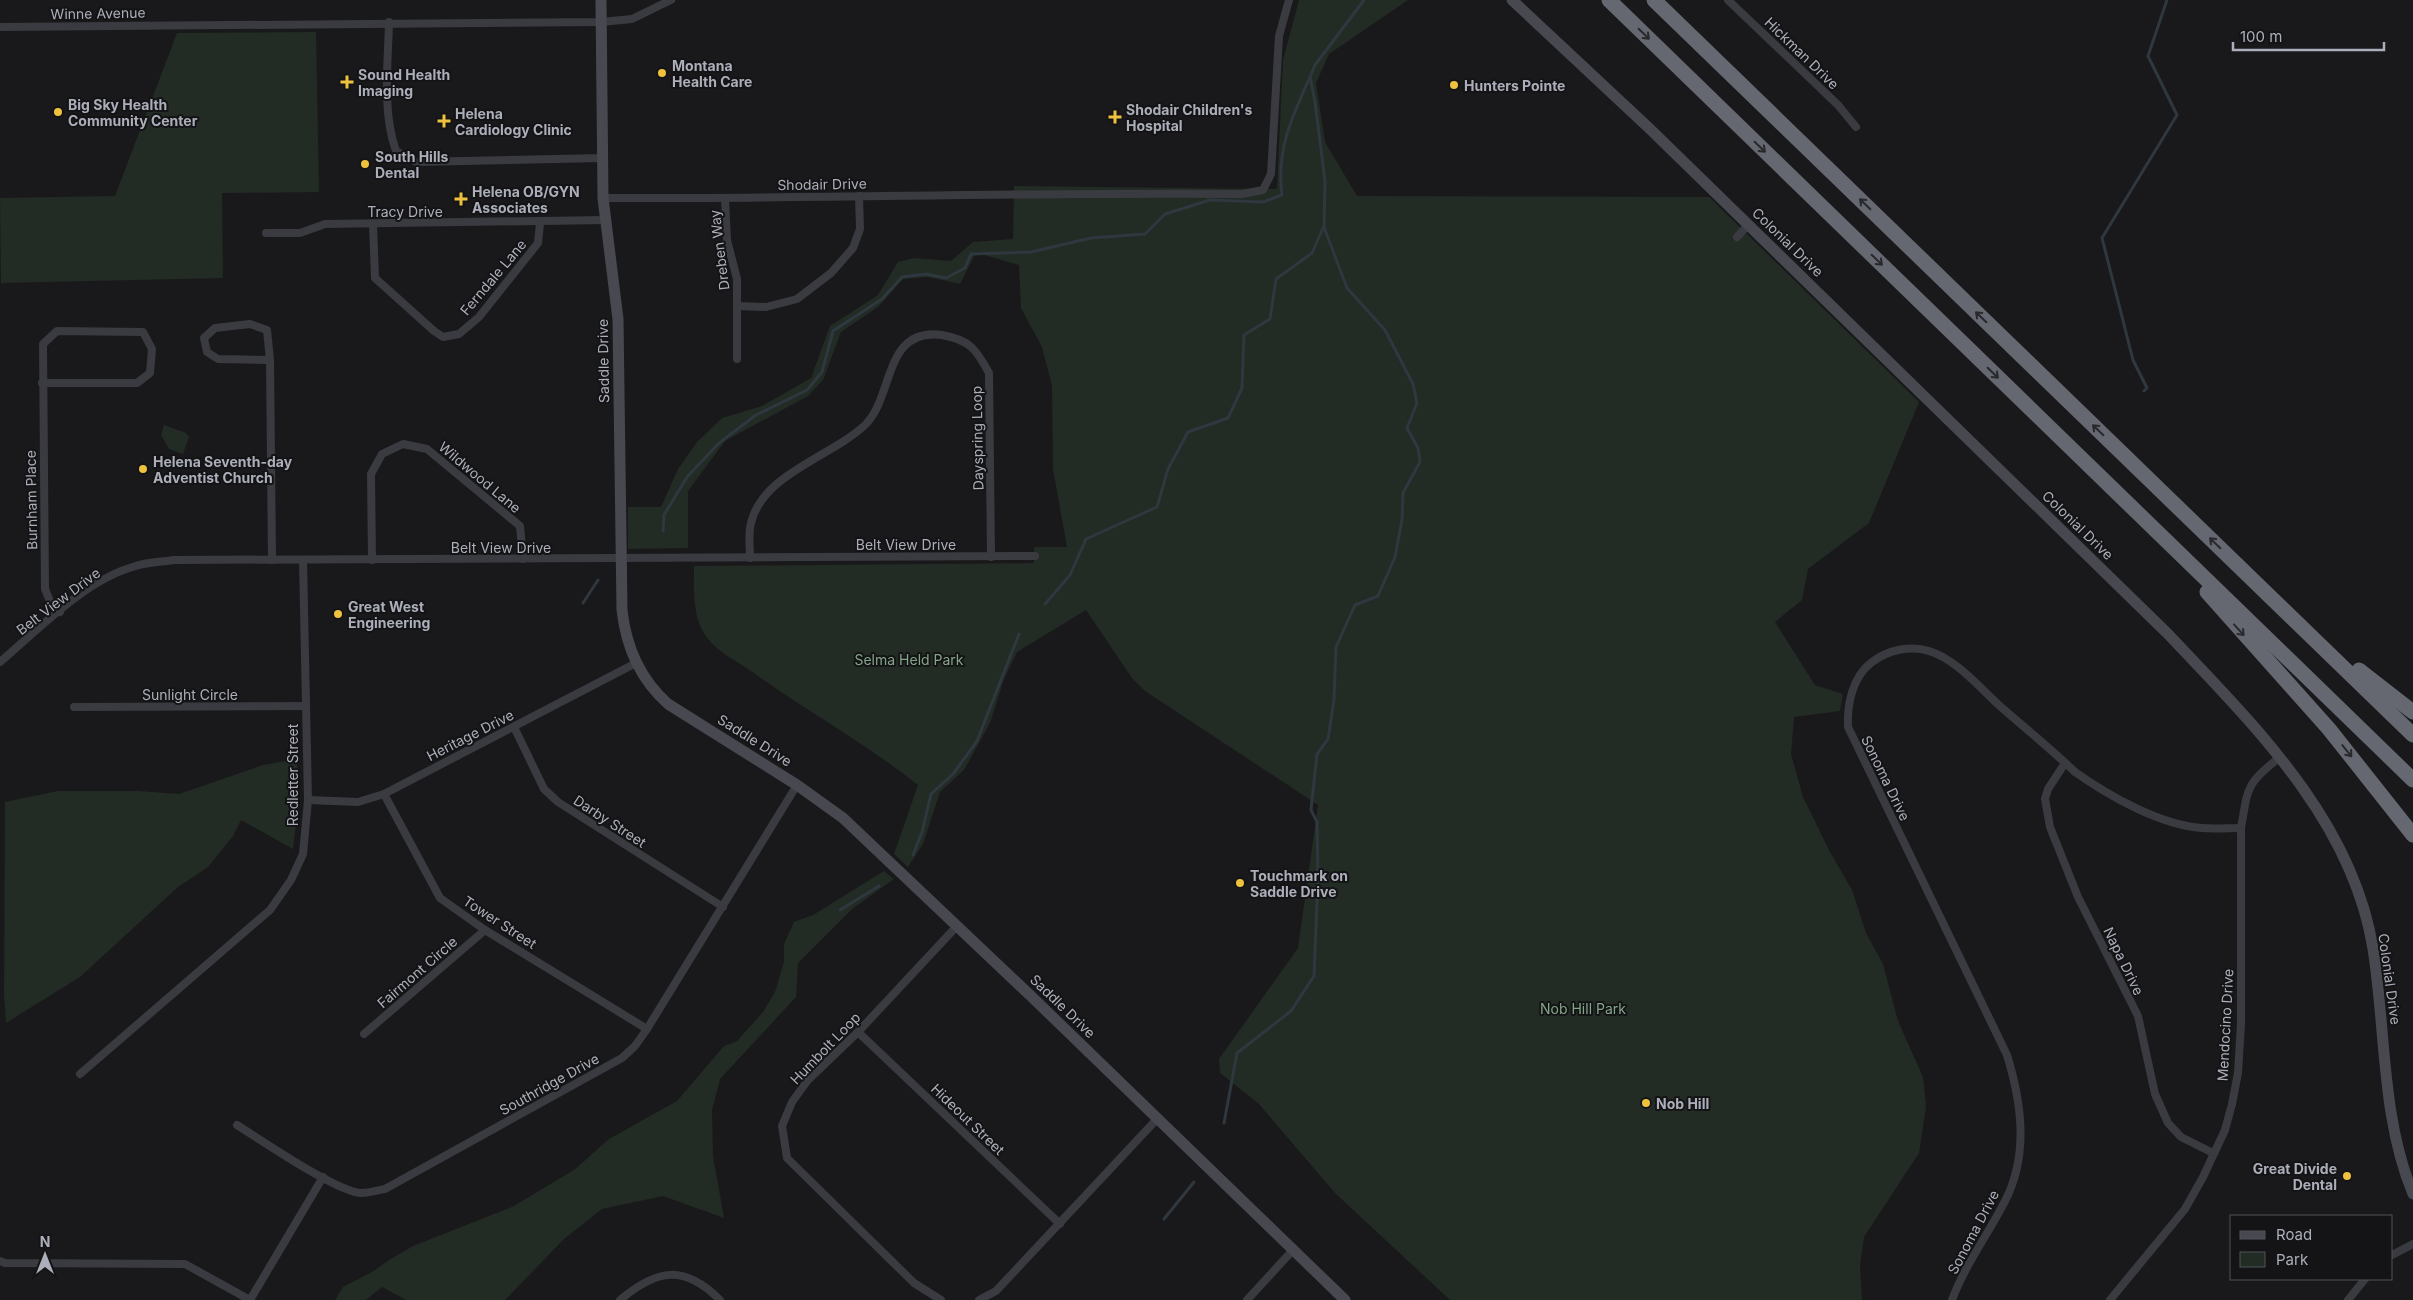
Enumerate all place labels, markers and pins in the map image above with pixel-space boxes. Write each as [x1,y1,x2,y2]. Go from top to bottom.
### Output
place label: Montana Health Care [672,57,752,90]
place label: Sound Health Imaging [358,66,450,99]
marker: Montana Health Care [656,67,668,79]
marker: Sound Health Imaging [340,75,354,89]
place label: Hunters Pointe [1464,77,1565,94]
marker: Hunters Pointe [1448,79,1460,91]
place label: Big Sky Health Community Center [68,96,198,129]
place label: Shodair Children's Hospital [1126,101,1252,134]
place label: Helena Cardiology Clinic [455,105,572,138]
marker: Big Sky Health Community Center [52,106,64,118]
marker: Shodair Children's Hospital [1108,110,1122,124]
marker: Helena Cardiology Clinic [437,114,451,128]
place label: South Hills Dental [375,148,449,181]
marker: South Hills Dental [359,158,371,170]
place label: Helena OB/GYN Associates [472,183,580,216]
marker: Helena OB/GYN Associates [454,192,468,206]
place label: Helena Seventh-day Adventist Church [153,453,293,486]
marker: Helena Seventh-day Adventist Church [137,463,149,475]
place label: Great West Engineering [348,598,430,631]
marker: Great West Engineering [332,608,344,620]
place label: Touchmark on Saddle Drive [1250,867,1348,900]
marker: Touchmark on Saddle Drive [1234,877,1246,889]
place label: Nob Hill [1656,1095,1709,1112]
marker: Nob Hill [1640,1097,1652,1109]
place label: Great Divide Dental [2253,1160,2337,1193]
marker: Great Divide Dental [2341,1170,2353,1182]

